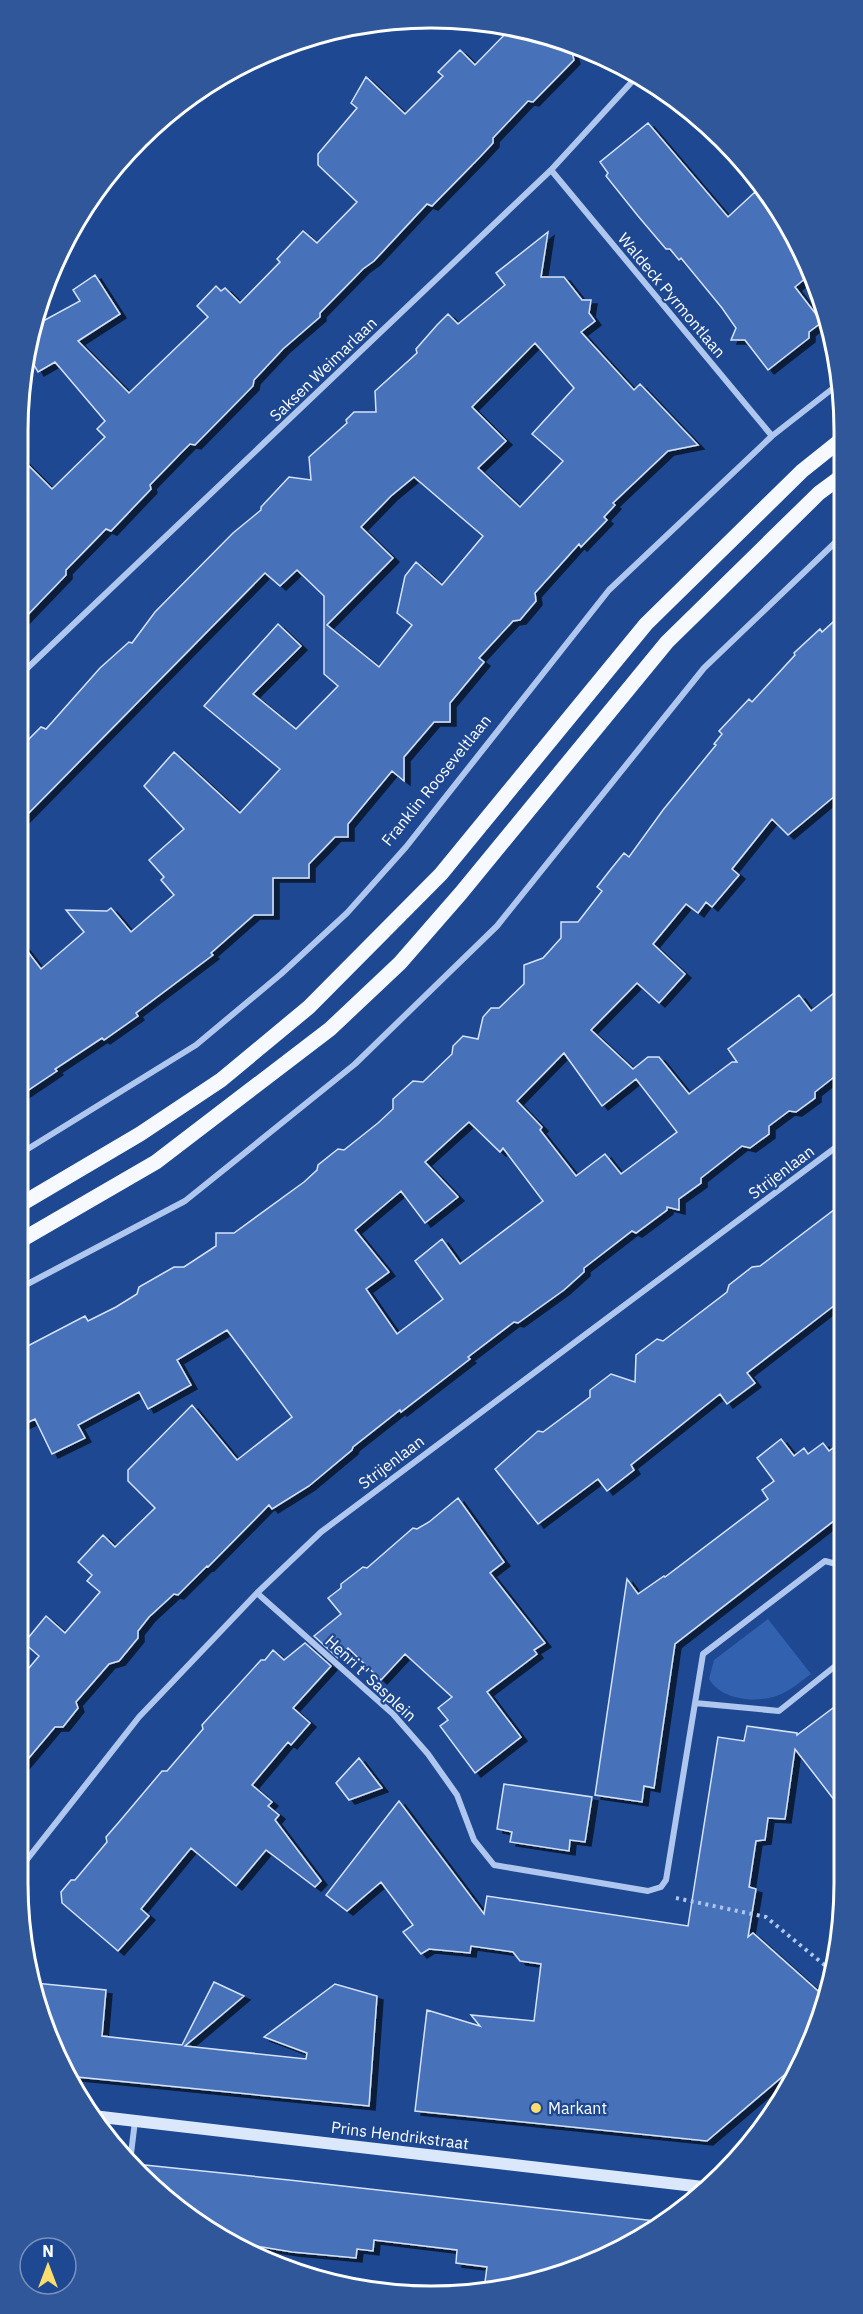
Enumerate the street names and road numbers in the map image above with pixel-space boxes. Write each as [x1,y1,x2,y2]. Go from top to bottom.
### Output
street label: Waldeck Pyrmontlaan [614,228,730,362]
street label: Saksen Weimarlaan [265,313,381,425]
street label: Franklin Rooseveltlaan [377,710,495,850]
street label: Strijenlaan [744,1141,818,1203]
street label: Strijenlaan [354,1431,428,1493]
street label: Henri t' Sasplein [321,1631,421,1725]
street label: Prins Hendrikstraat [330,2117,470,2153]

